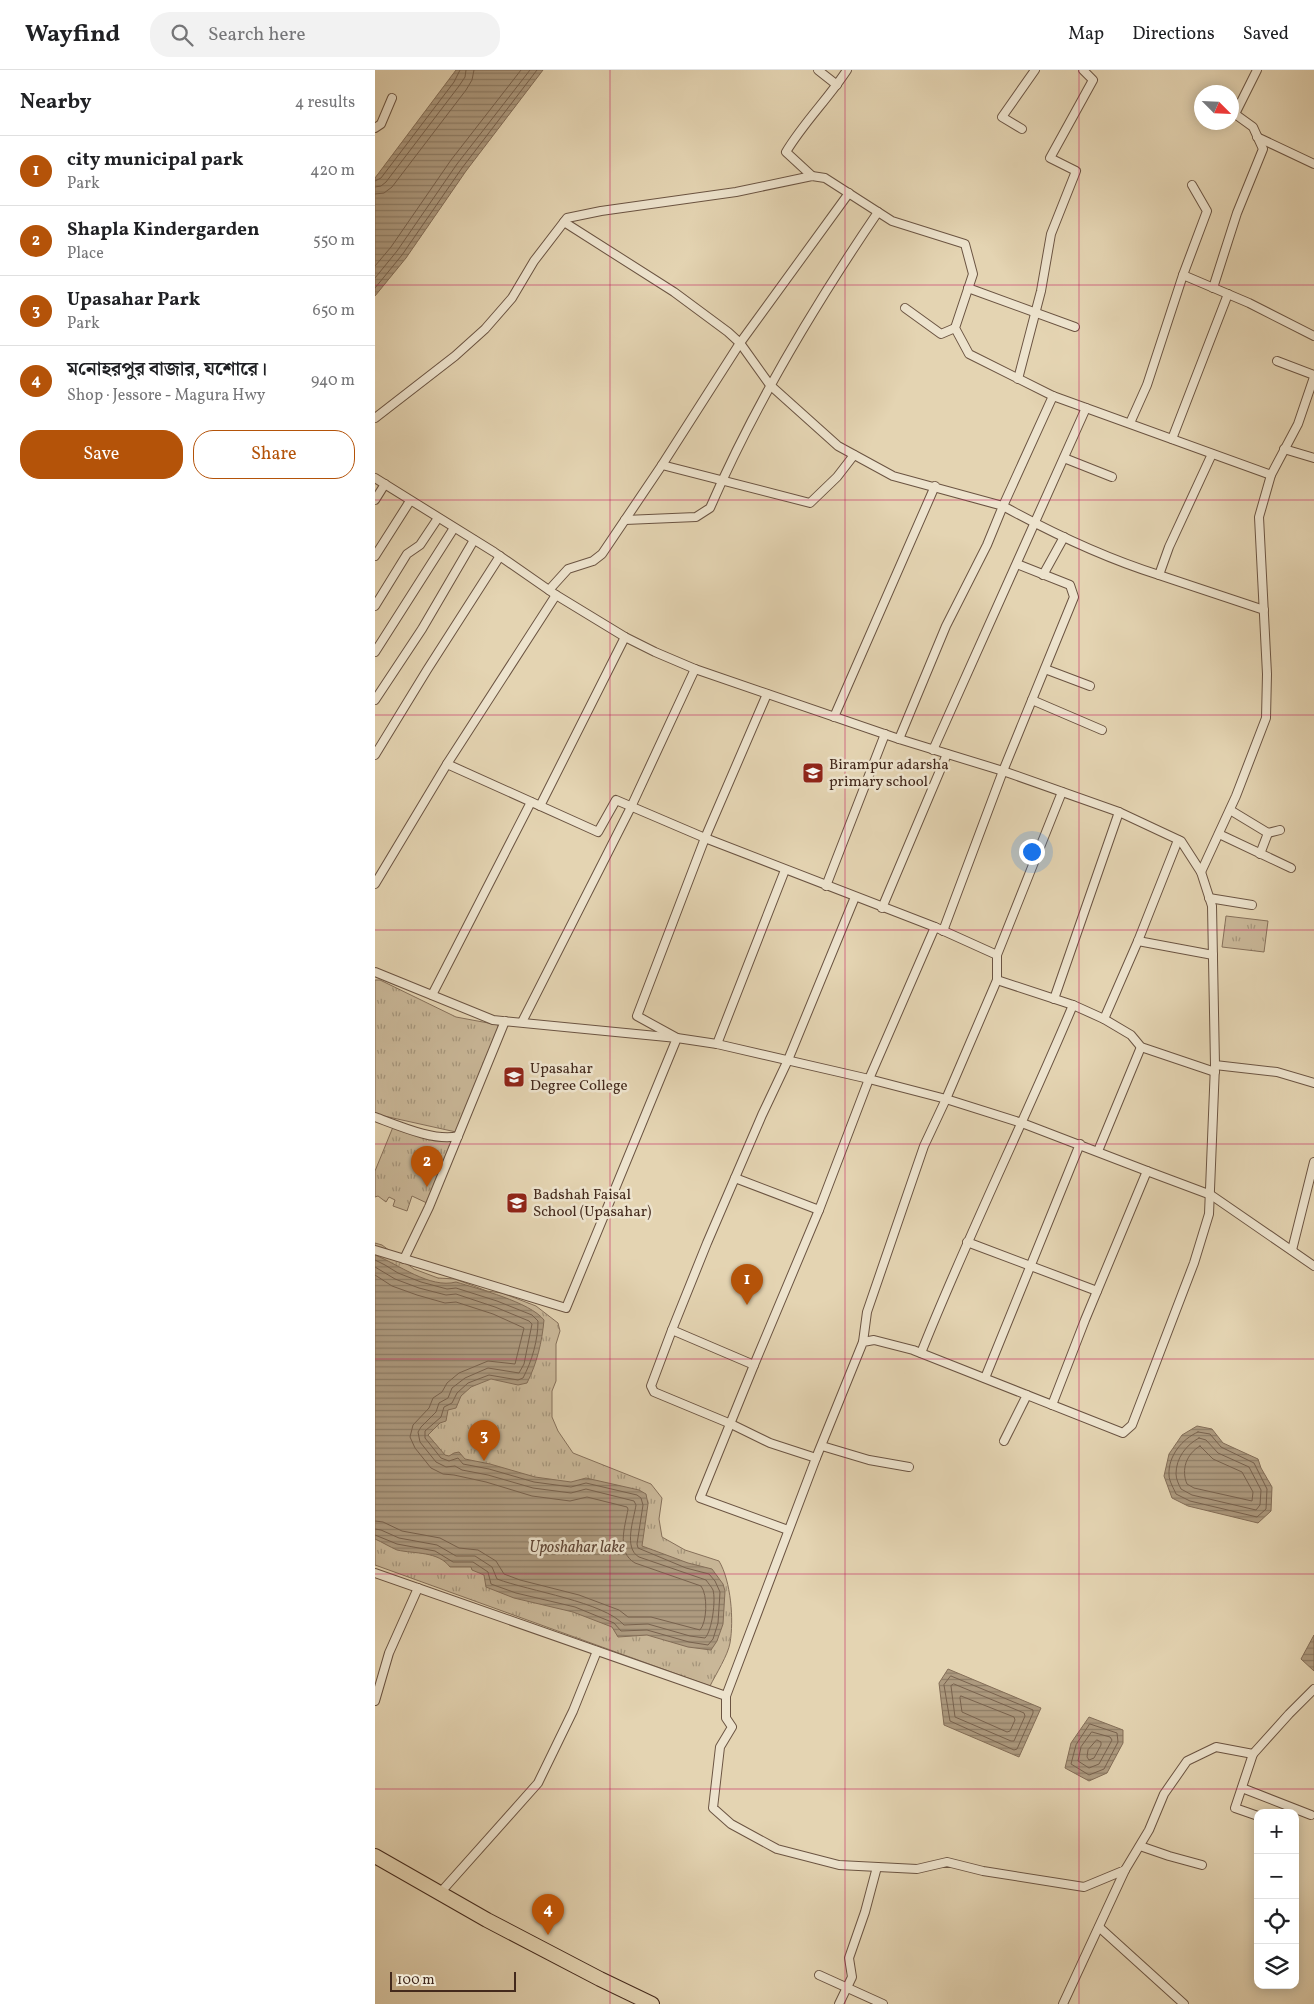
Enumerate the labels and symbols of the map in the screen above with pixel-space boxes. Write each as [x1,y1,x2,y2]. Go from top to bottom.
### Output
north arrow [1194,85,1239,130]
place label: Birampur adarsha primary school [829,755,949,793]
school or university icon: Birampur adarsha primary school [801,761,825,785]
your location [1019,839,1045,865]
place label: Upasahar Degree College [530,1059,628,1097]
school or university icon: Upasahar Degree College [502,1065,526,1089]
pin: 2 [411,1146,443,1187]
place label: Badshah Faisal School (Upasahar) [533,1185,651,1223]
school or university icon: Badshah Faisal School (Upasahar) [505,1191,529,1215]
pin: 1 [731,1264,763,1305]
pin: 3 [468,1420,500,1461]
water label: Uposhahar lake [529,1537,625,1559]
pin: 4 [532,1894,564,1935]
scale bar [390,1969,516,1992]

